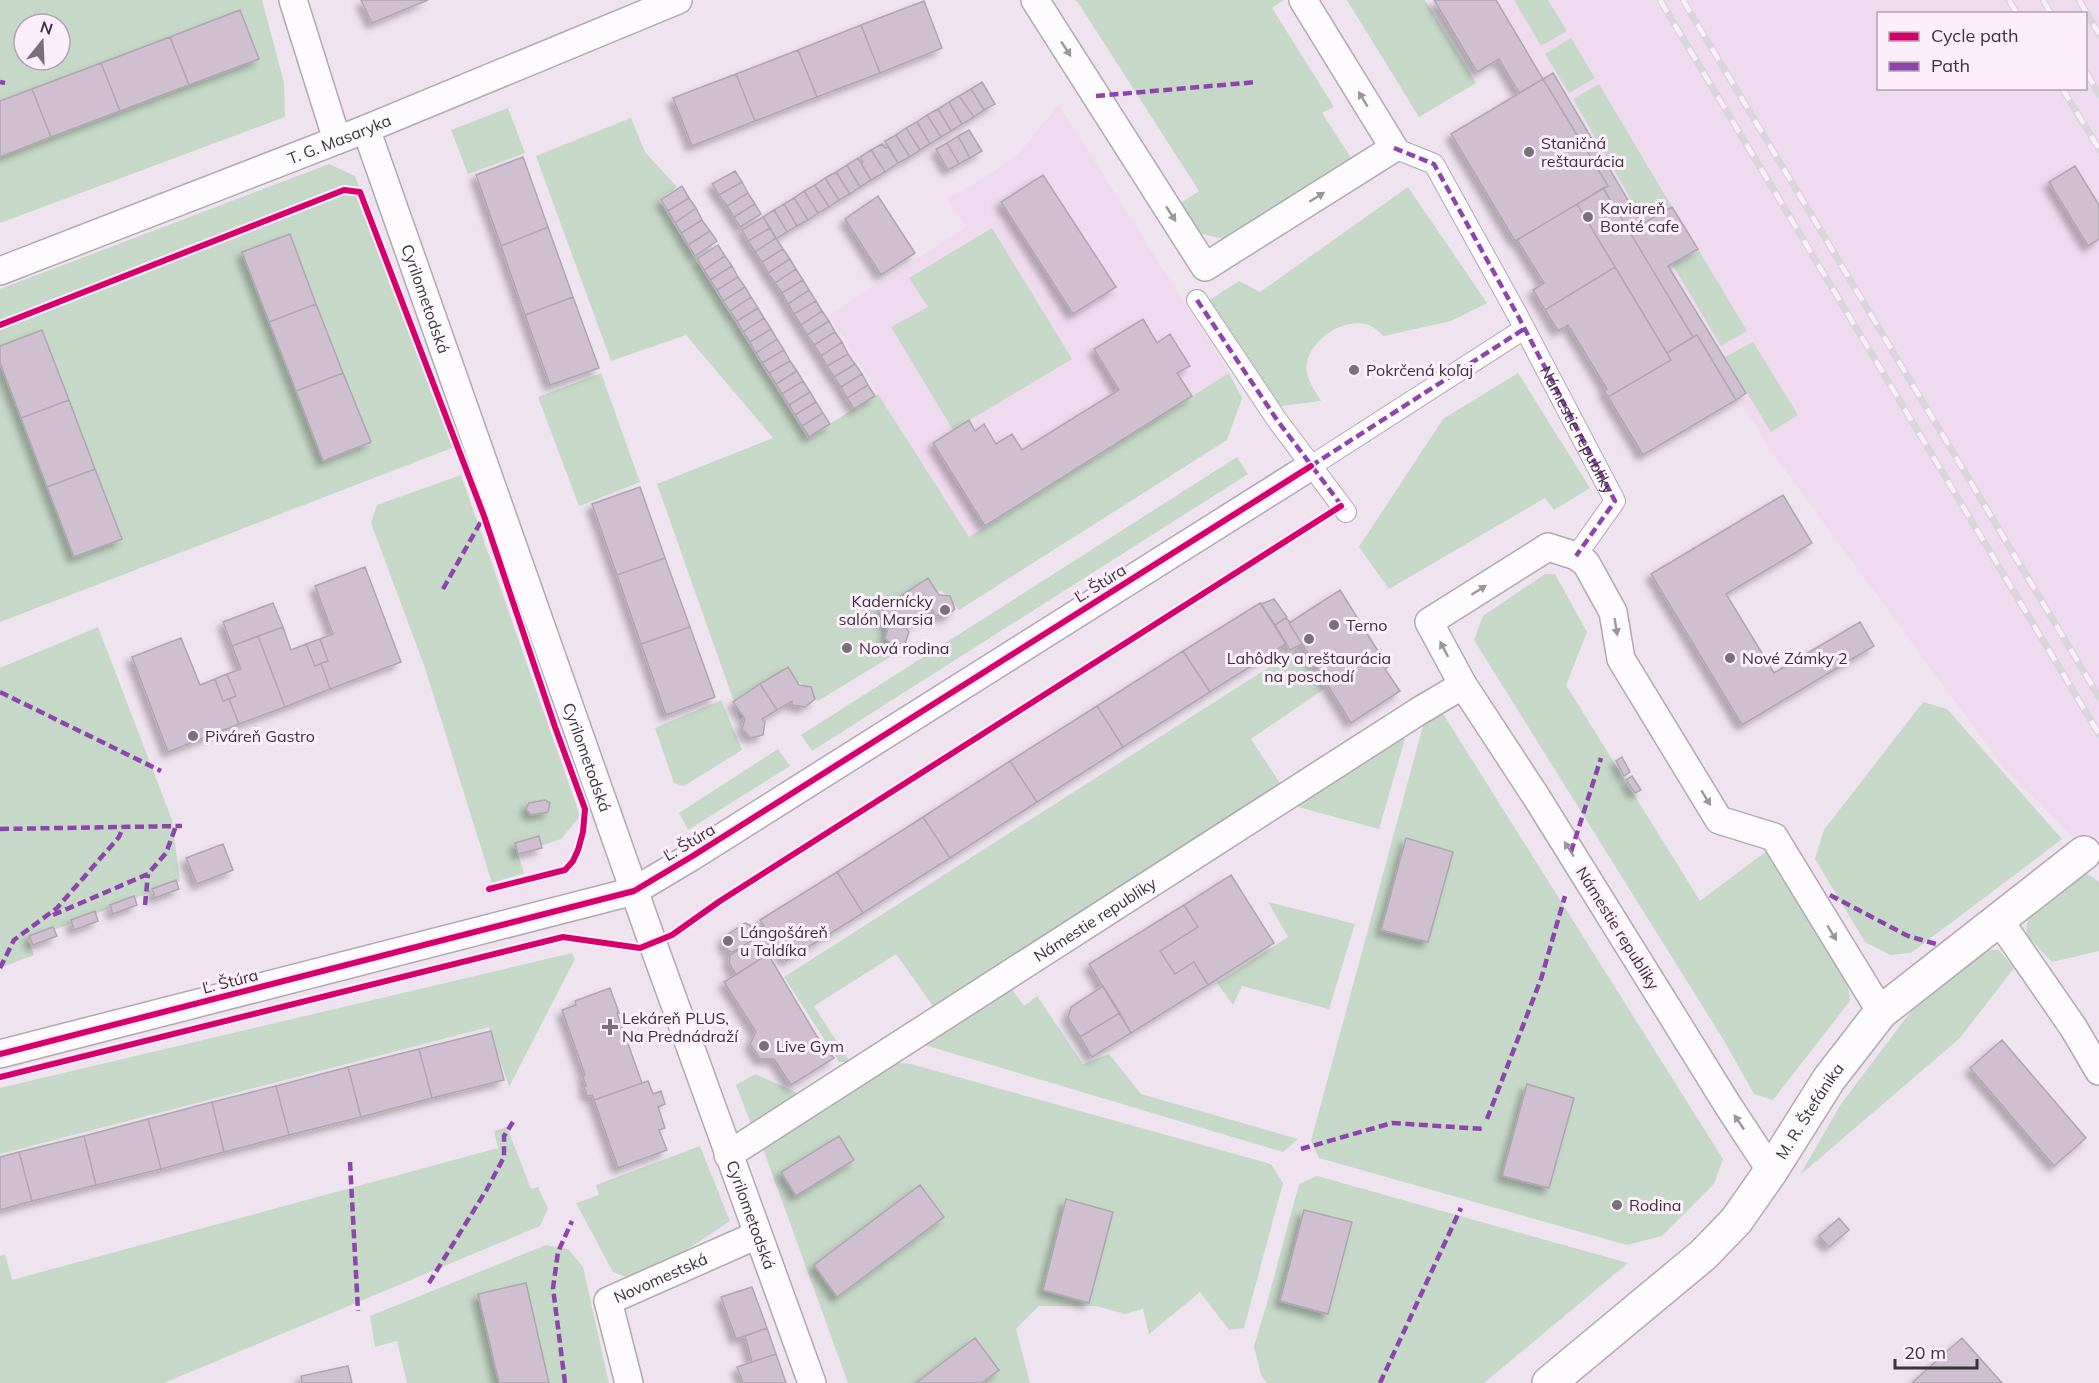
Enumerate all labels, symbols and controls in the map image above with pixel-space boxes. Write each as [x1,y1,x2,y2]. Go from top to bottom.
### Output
north arrow [12,12,72,72]
legend [1877,12,2087,90]
text: N [38,16,55,39]
text: Cycle path [1931,24,2018,47]
one-way arrow [1060,41,1071,57]
text: Path [1931,54,1970,77]
one-way arrow [1357,91,1368,107]
street label: T. G. Masaryka [285,110,394,168]
place label: Staničná reštaurácia [1541,133,1624,171]
marker: Staničná reštaurácia [1522,145,1536,159]
one-way arrow [1309,191,1325,202]
place label: Kaviareň Bonté cafe [1600,198,1679,236]
one-way arrow [1165,206,1176,222]
marker: Kaviareň Bonté cafe [1581,210,1595,224]
street label: Cyrilometodská [397,241,454,356]
place label: Pokrčená koľaj [1366,360,1473,380]
street label: Námestie republiky [1536,362,1620,497]
marker: Pokrčená koľaj [1347,363,1361,377]
street label: Ľ. Štúra [1071,559,1129,607]
one-way arrow [1471,585,1487,596]
place label: Kadernícky salón Marsia [839,591,934,629]
marker: Kadernícky salón Marsia [938,603,952,617]
place label: Terno [1346,615,1387,635]
marker: Terno [1327,618,1341,632]
one-way arrow [1611,618,1620,637]
marker: Lahôdky a reštaurácia na poschodí [1302,632,1316,646]
place label: Nová rodina [859,638,949,658]
one-way arrow [1439,640,1449,657]
marker: Nová rodina [840,641,854,655]
place label: Lahôdky a reštaurácia na poschodí [1227,648,1391,686]
place label: Nové Zámky 2 [1742,648,1848,668]
marker: Nové Zámky 2 [1723,651,1737,665]
street label: Cyrilometodská [559,700,616,815]
place label: Piváreň Gastro [205,726,315,746]
marker: Piváreň Gastro [186,729,200,743]
one-way arrow [1700,790,1711,806]
street label: Ľ. Štúra [659,819,719,865]
one-way arrow [1564,841,1575,858]
street label: Námestie republiky [1572,863,1664,994]
street label: Námestie republiky [1030,872,1160,966]
place label: Lángošáreň u Taldíka [740,922,828,960]
one-way arrow [1827,925,1838,941]
marker: Lángošáreň u Taldíka [721,934,735,948]
street label: Ľ. Štúra [200,964,260,998]
place label: Lekáreň PLUS, Na Prednádraží [622,1008,739,1046]
marker: Lekáreň PLUS, Na Prednádraží [603,1020,617,1034]
place label: Live Gym [776,1036,844,1056]
marker: Live Gym [757,1039,771,1053]
street label: M. R. Štefánika [1771,1059,1848,1163]
one-way arrow [1734,1114,1745,1130]
street label: Cyrilometodská [722,1157,780,1272]
place label: Rodina [1629,1195,1681,1215]
marker: Rodina [1610,1198,1624,1212]
street label: Novomestská [610,1248,710,1307]
scale bar [1895,1332,1978,1370]
text: 20 m [1904,1341,1946,1364]

